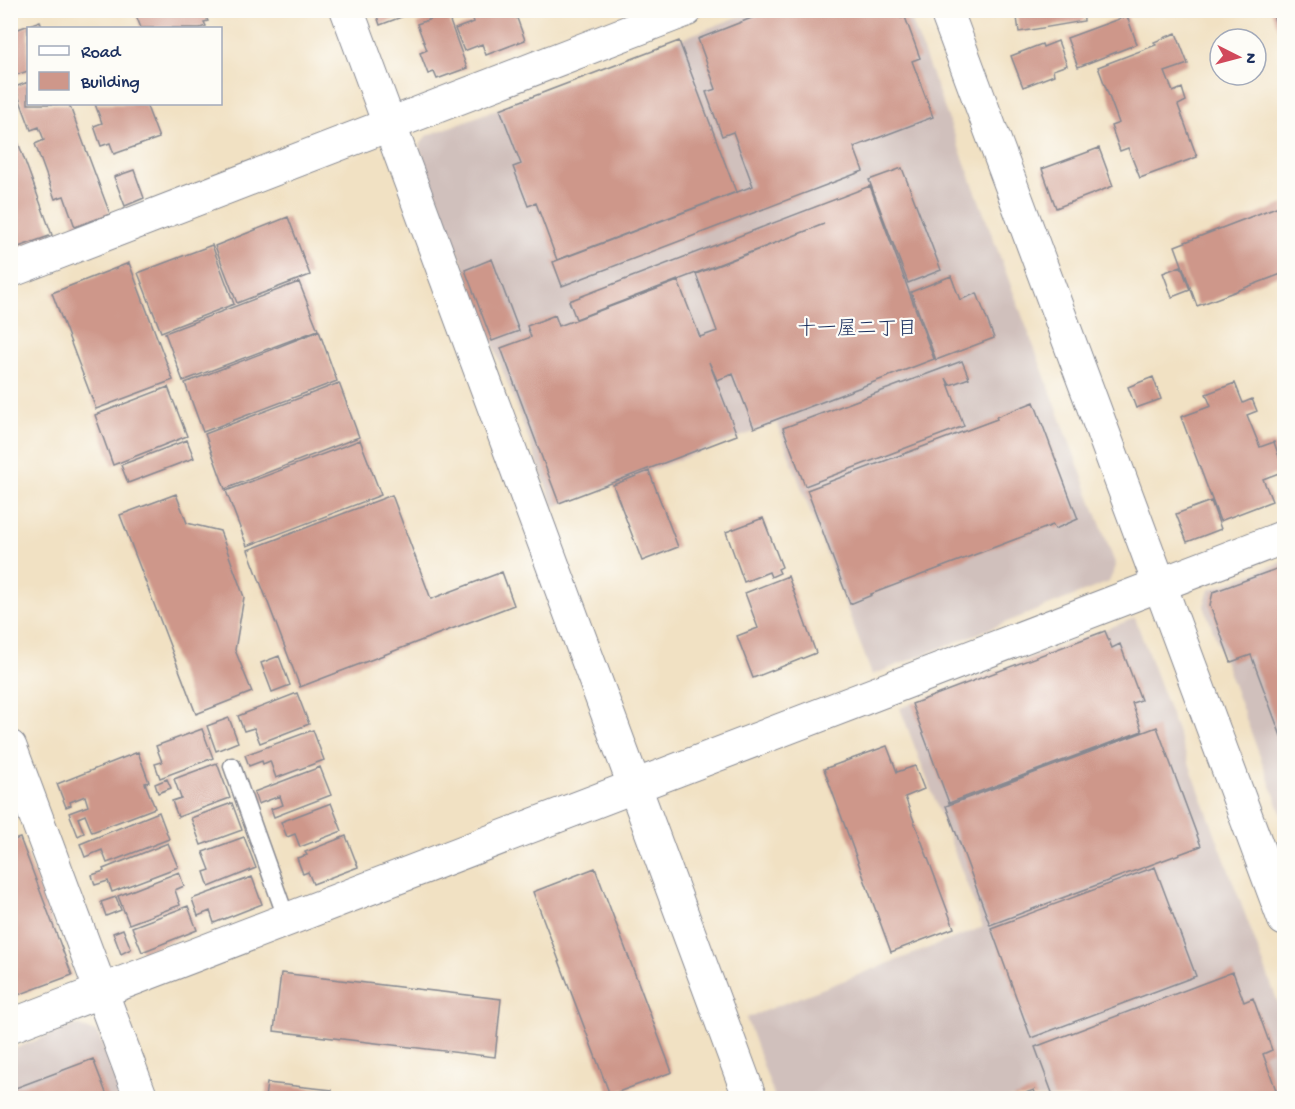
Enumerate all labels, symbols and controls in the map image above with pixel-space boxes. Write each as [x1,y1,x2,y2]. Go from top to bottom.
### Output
legend [27,27,222,105]
north arrow [1208,27,1268,87]
text: Road [81,43,122,64]
text: N [1239,52,1259,65]
text: Building [80,73,140,94]
district label: 十一屋二丁目 [797,318,917,342]

